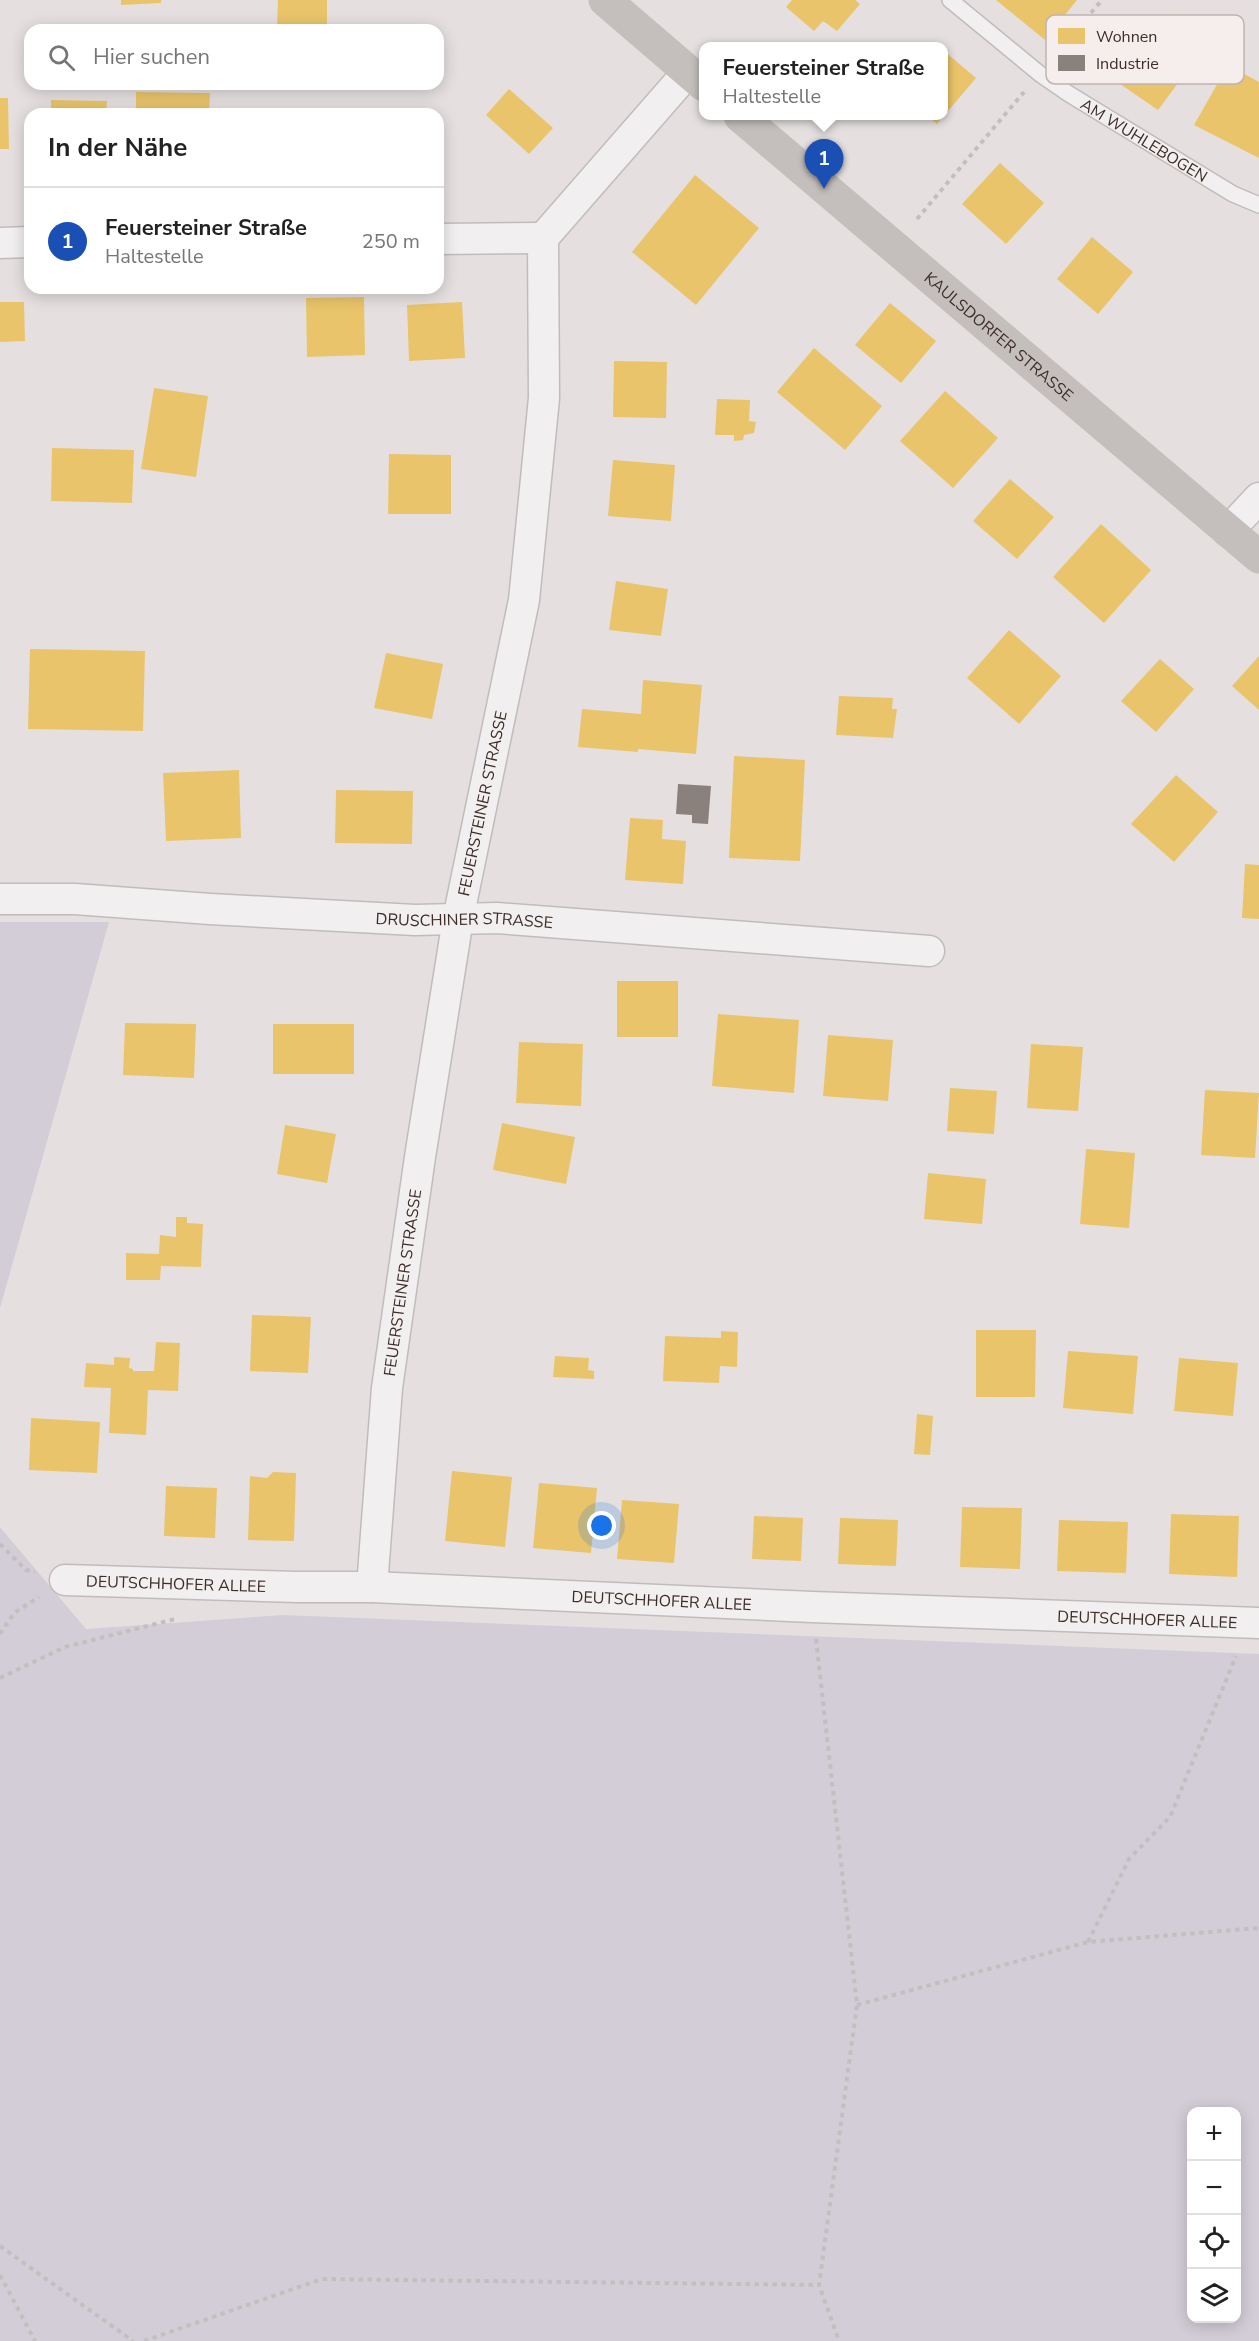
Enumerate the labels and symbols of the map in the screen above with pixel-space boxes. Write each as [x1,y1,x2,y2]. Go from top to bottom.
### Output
legend [1046,15,1244,84]
text: Wohnen [1096,26,1157,48]
text: Industrie [1096,53,1159,75]
street label: AM WUHLEBOGEN [1076,94,1211,188]
pin: 1 [804,140,844,189]
street label: KAULSDORFER STRASSE [919,267,1078,407]
street label: FEUERSTEINER STRASSE [453,709,513,898]
street label: DRUSCHINER STRASSE [375,908,554,934]
street label: FEUERSTEINER STRASSE [379,1188,427,1378]
your location [587,1511,616,1540]
street label: DEUTSCHHOFER ALLEE [86,1571,266,1598]
street label: DEUTSCHHOFER ALLEE [571,1586,752,1616]
street label: DEUTSCHHOFER ALLEE [1057,1606,1238,1634]

